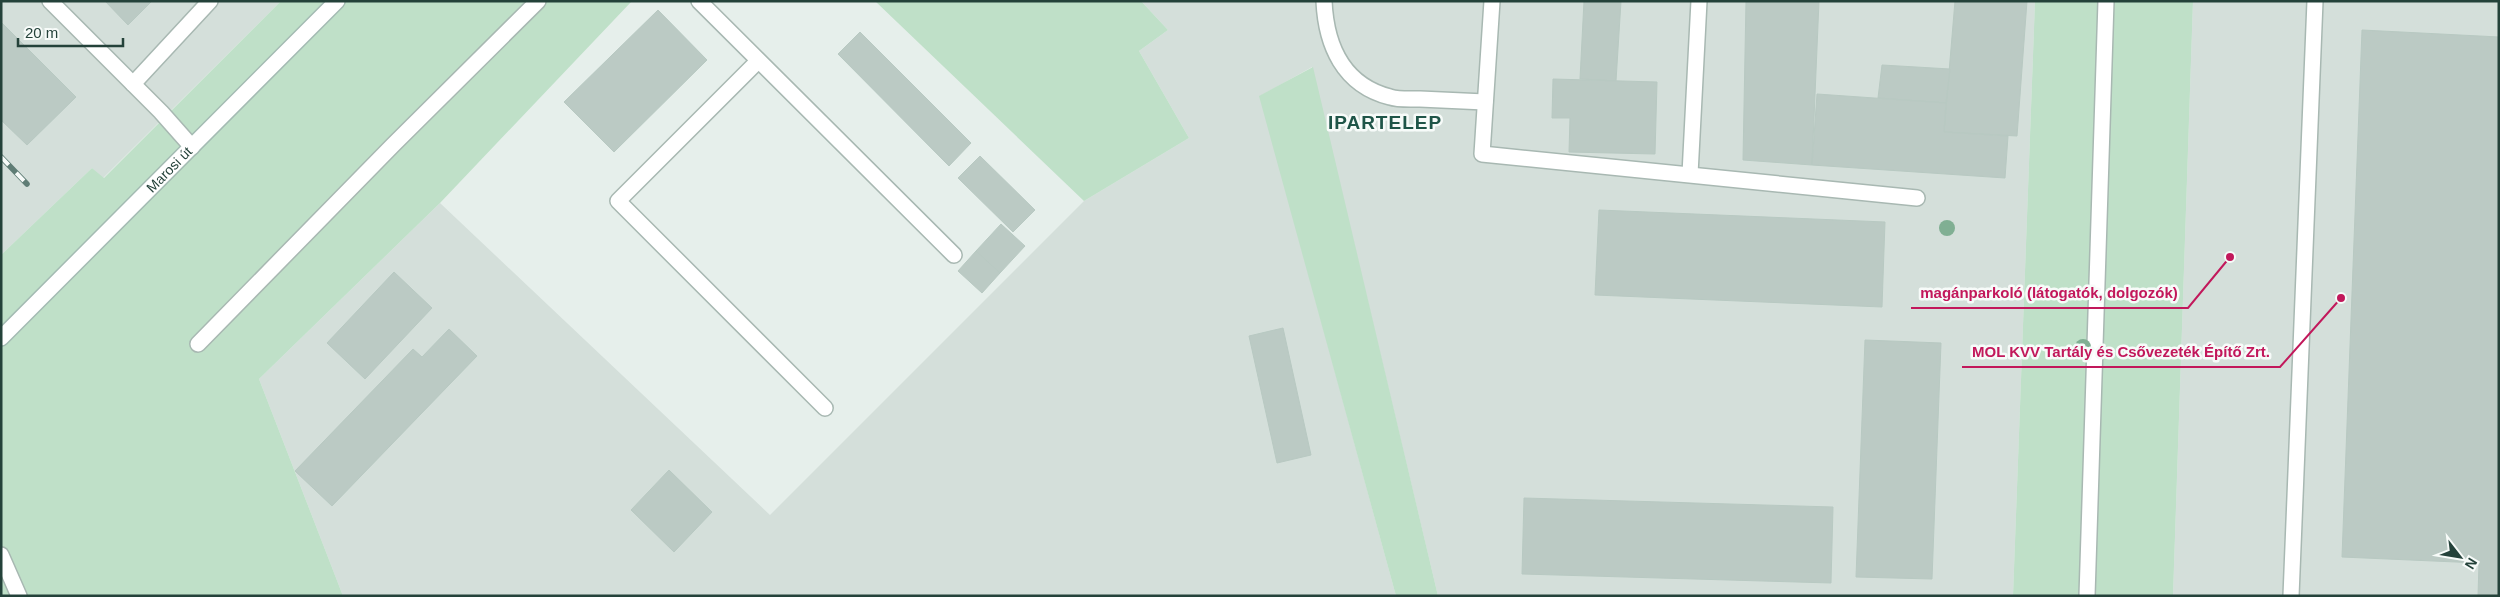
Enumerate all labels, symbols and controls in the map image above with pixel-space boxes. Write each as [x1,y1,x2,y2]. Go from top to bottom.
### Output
scale bar [18,15,122,47]
text: 20 m [25,24,58,41]
district label: IPARTELEP [1328,112,1442,133]
street label: Marosi út [143,143,195,196]
callout: magánparkoló (látogatók, dolgozók) [1911,278,2188,308]
text: magánparkoló (látogatók, dolgozók) [1920,284,2178,301]
callout: MOL KVV Tartály és Csővezeték Építő Zrt. [1962,337,2280,367]
text: MOL KVV Tartály és Csővezeték Építő Zrt. [1972,343,2270,360]
north arrow [2435,532,2485,582]
text: N [2462,555,2481,572]

